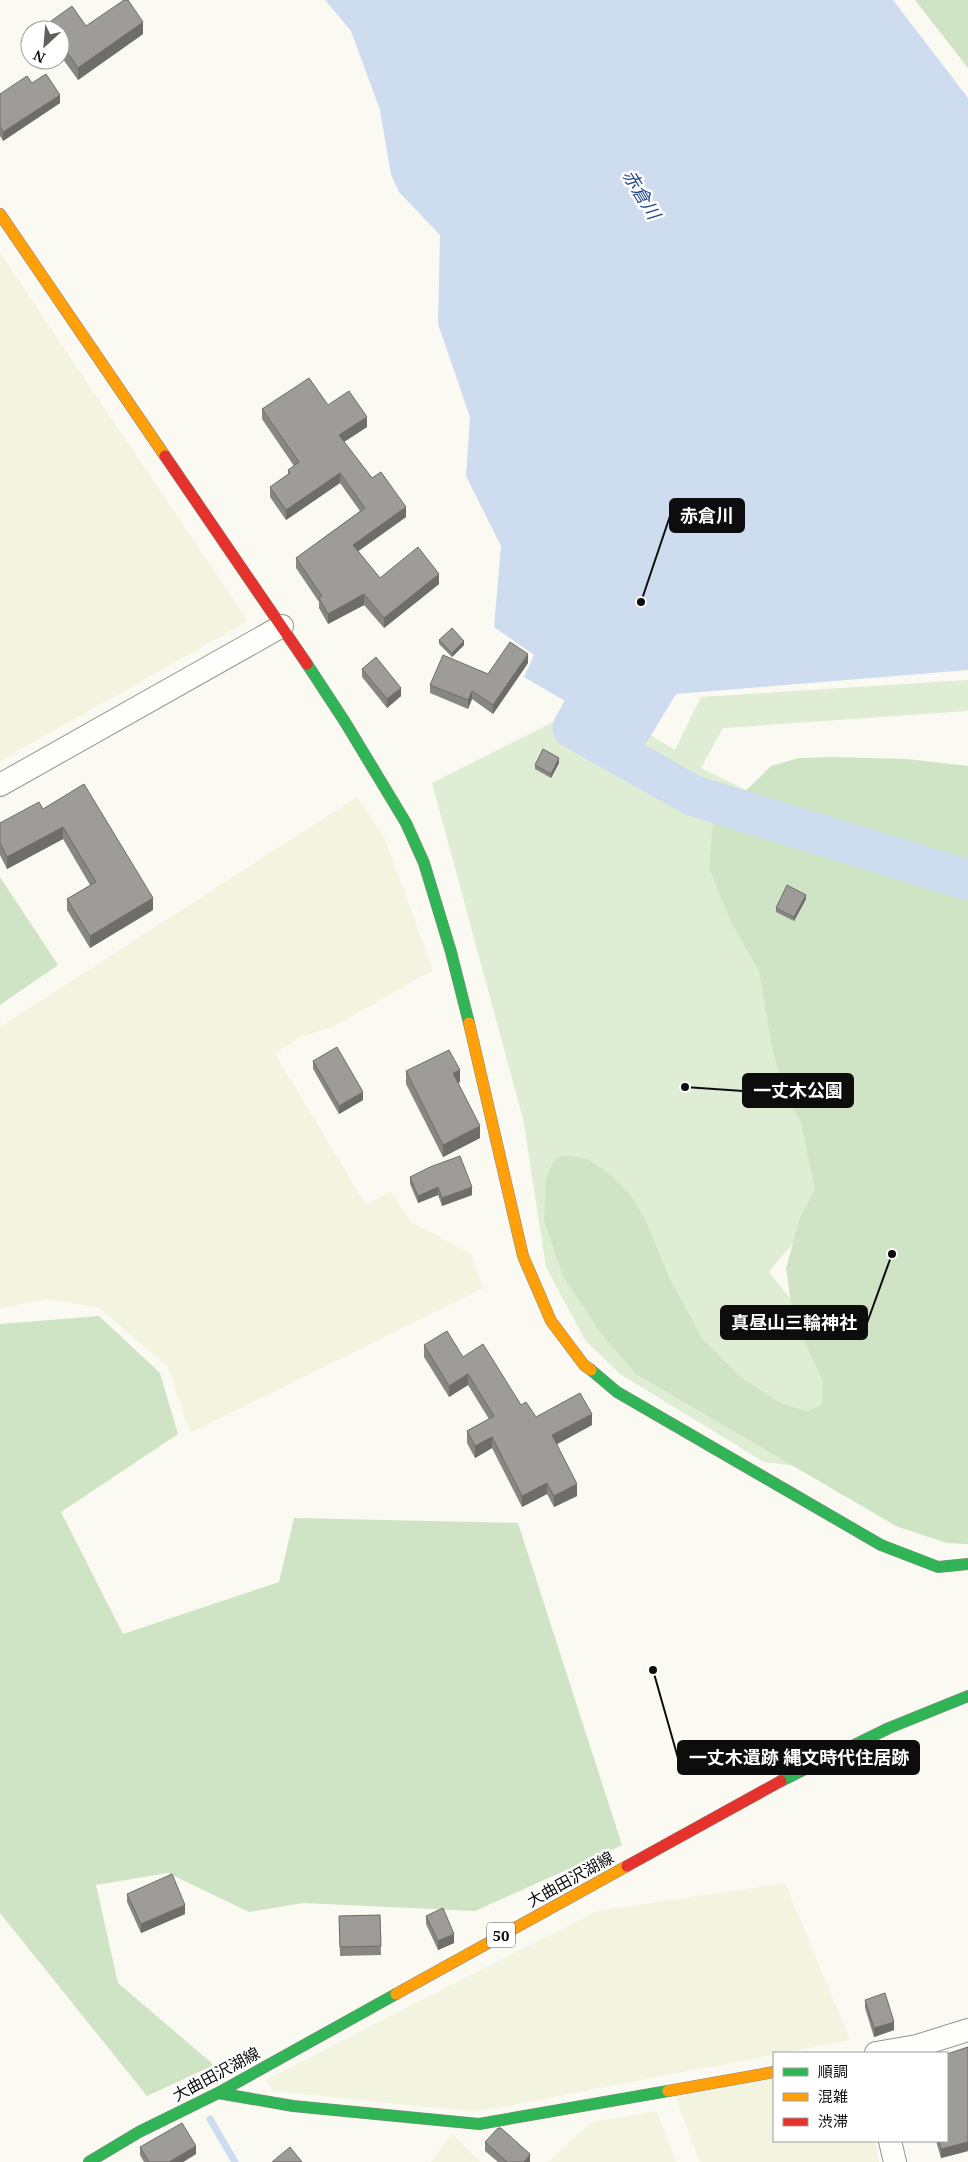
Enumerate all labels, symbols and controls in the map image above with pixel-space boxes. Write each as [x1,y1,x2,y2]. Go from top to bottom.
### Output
north arrow [20,20,70,70]
text: N [30,46,48,68]
water label: 赤倉川 [618,165,667,225]
callout: 赤倉川 [670,499,744,532]
text: 赤倉川 [680,503,734,527]
callout: 一丈木公園 [743,1074,853,1107]
text: 一丈木公園 [753,1078,843,1102]
callout: 真昼山三輪神社 [721,1306,867,1339]
text: 真昼山三輪神社 [731,1310,857,1334]
callout: 一丈木遺跡 縄文時代住居跡 [678,1741,919,1774]
text: 一丈木遺跡 縄文時代住居跡 [689,1745,909,1769]
street label: 大曲田沢湖線 [523,1846,617,1912]
road number: 50 [487,1922,515,1948]
street label: 大曲田沢湖線 [168,2042,264,2106]
legend [773,2052,948,2142]
text: 順調 [818,2061,848,2081]
text: 混雑 [818,2086,848,2106]
text: 渋滞 [818,2111,848,2131]

